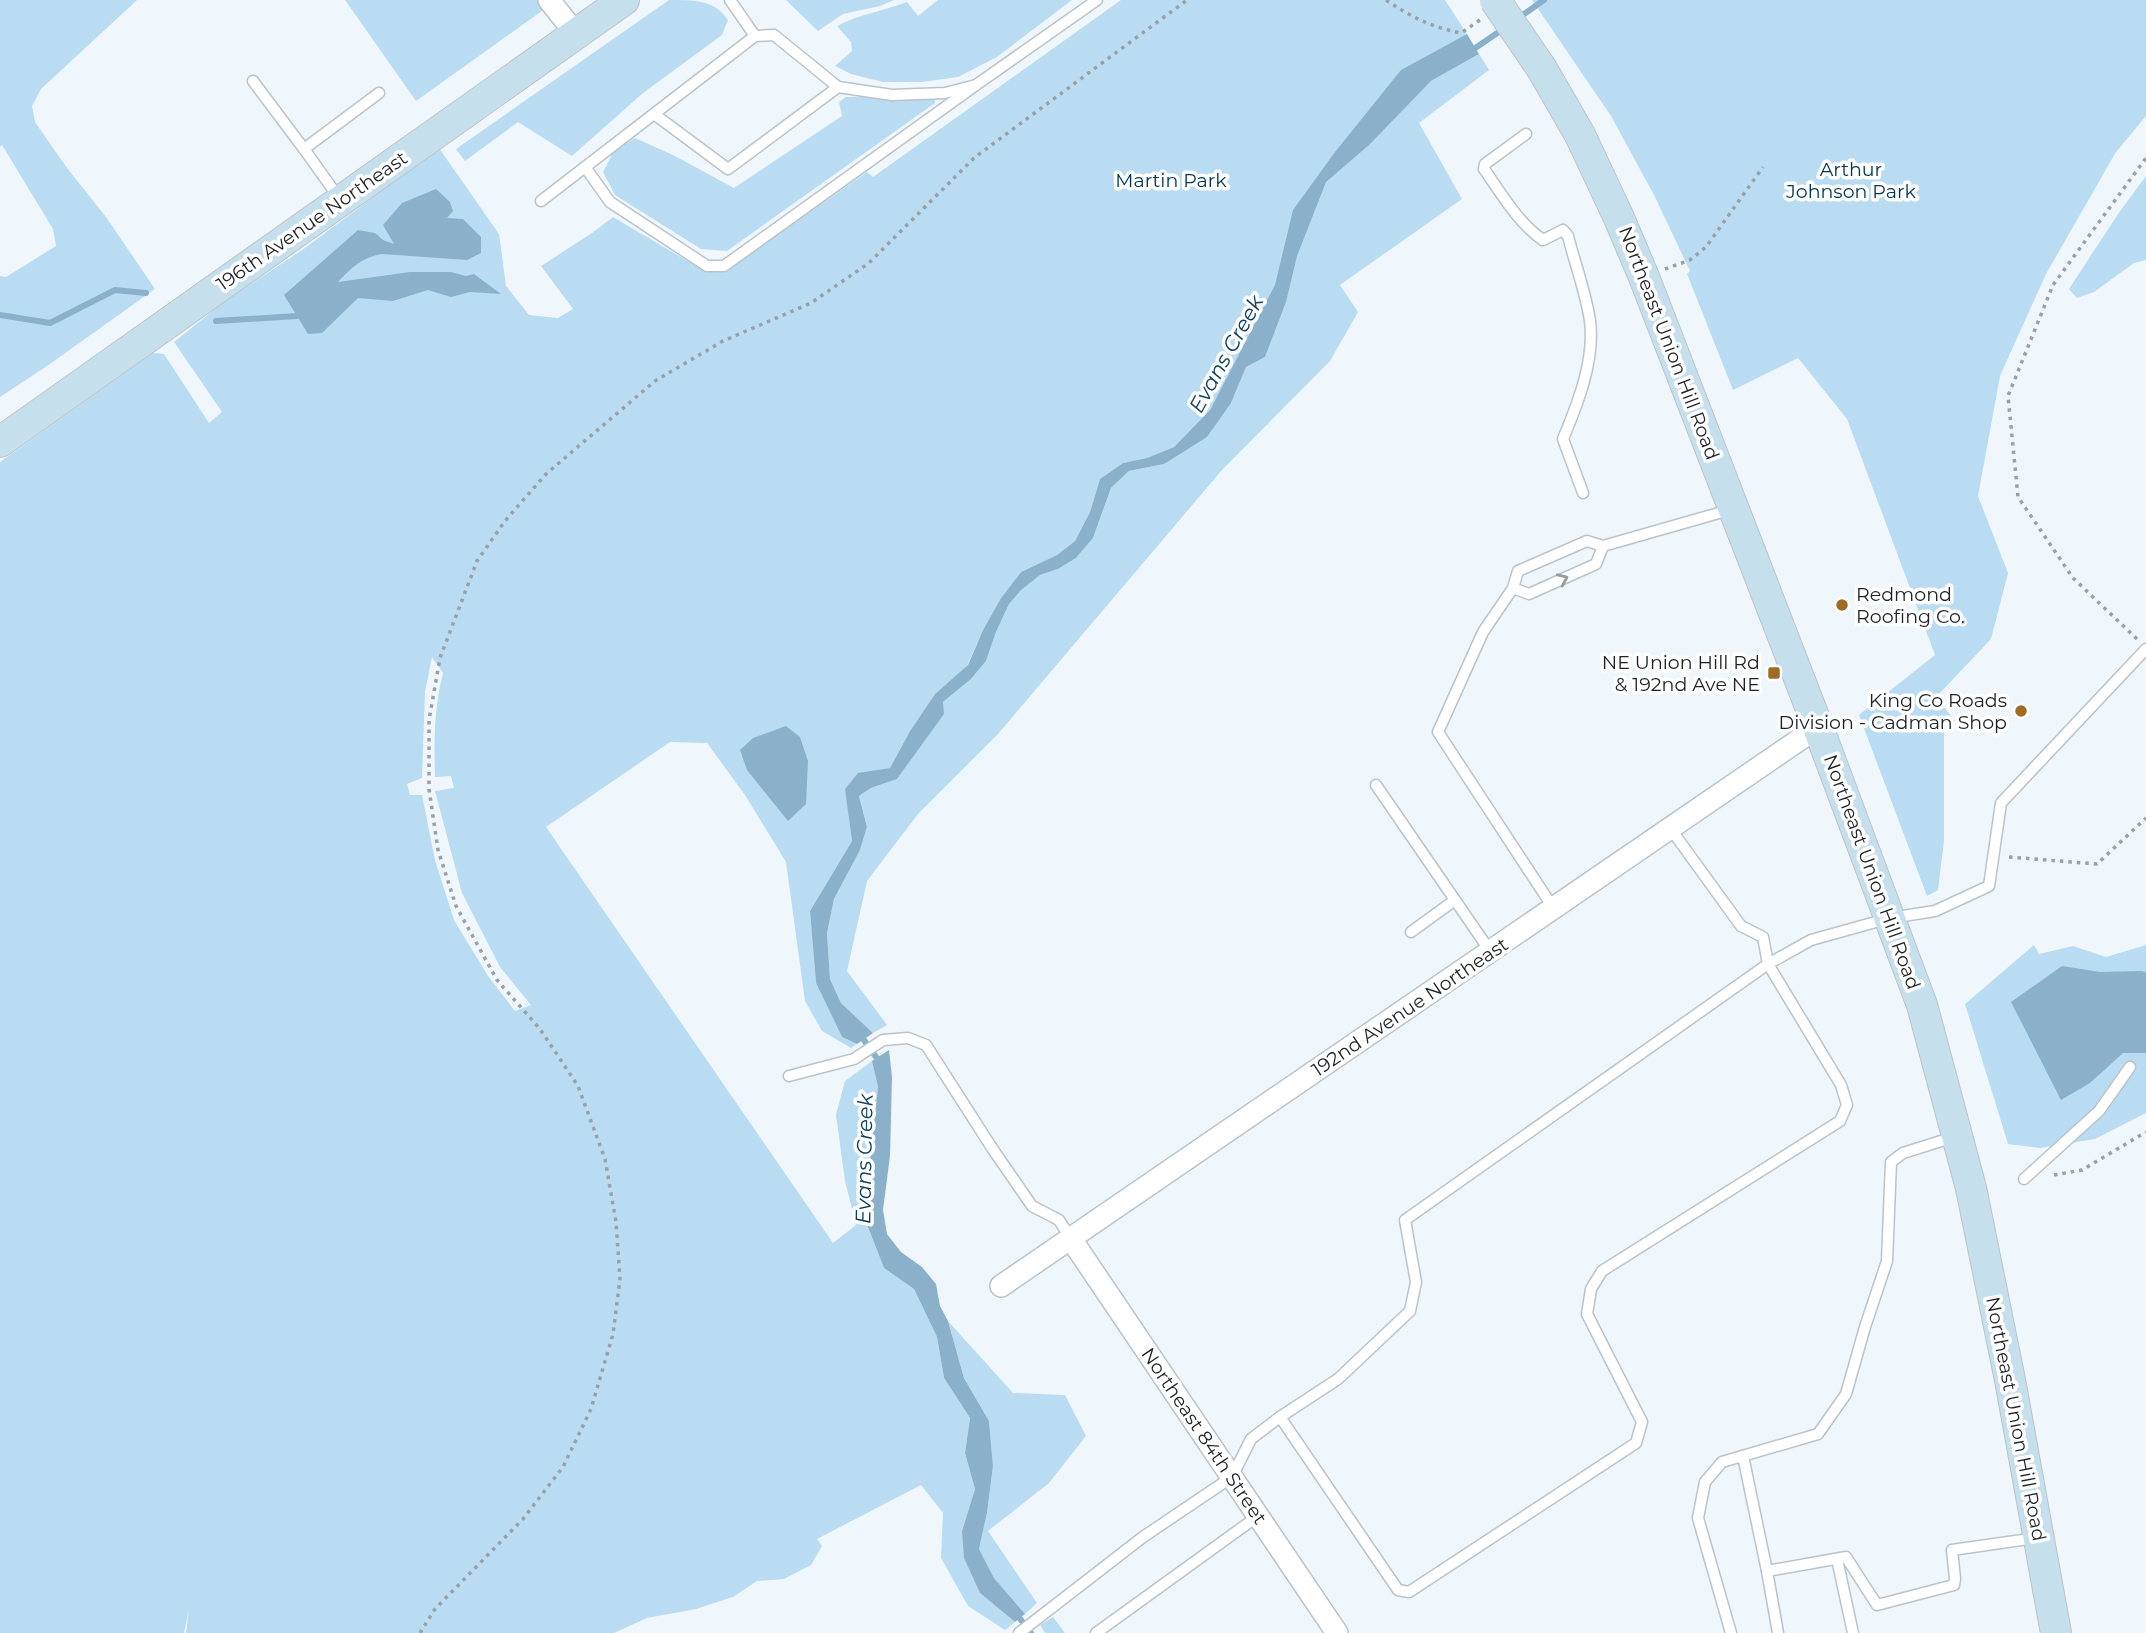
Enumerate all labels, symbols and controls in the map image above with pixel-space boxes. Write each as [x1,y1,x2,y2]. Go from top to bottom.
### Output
street label: 196th Avenue Northeast [212,146,412,296]
park label: Arthur Johnson Park [1785,158,1916,203]
park label: Martin Park [1115,169,1227,192]
street label: Northeast Union Hill Road [1614,223,1724,463]
water label: Evans Creek [1184,290,1269,417]
one-way arrow [1556,573,1568,587]
place label: Redmond Roofing Co. [1856,583,1965,628]
marker: Redmond Roofing Co. [1834,597,1850,613]
place label: NE Union Hill Rd & 192nd Ave NE [1602,651,1760,696]
marker: NE Union Hill Rd & 192nd Ave NE [1766,665,1782,681]
place label: King Co Roads Division - Cadman Shop [1779,689,2007,734]
marker: King Co Roads Division - Cadman Shop [2013,703,2029,719]
street label: Northeast Union Hill Road [1819,751,1925,993]
street label: 192nd Avenue Northeast [1307,932,1513,1081]
water label: Evans Creek [850,1092,878,1224]
street label: Northeast Union Hill Road [1981,1295,2051,1543]
street label: Northeast 84th Street [1136,1343,1272,1529]

